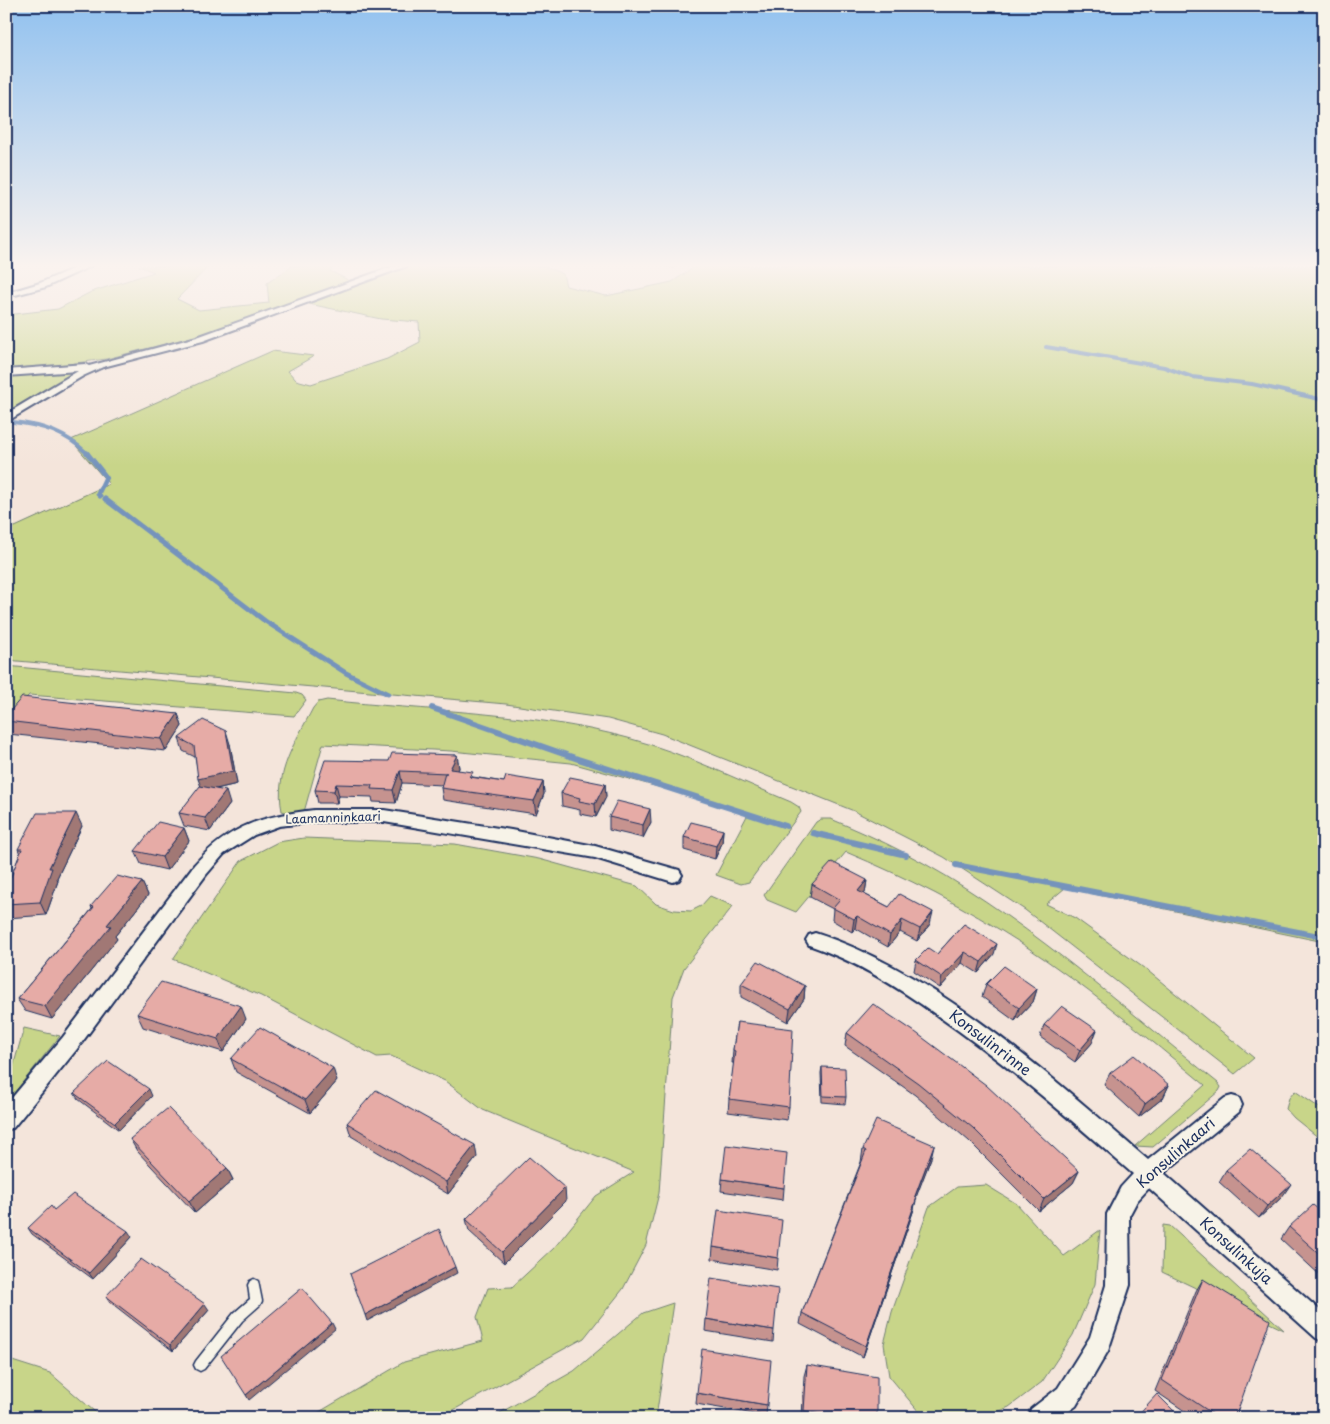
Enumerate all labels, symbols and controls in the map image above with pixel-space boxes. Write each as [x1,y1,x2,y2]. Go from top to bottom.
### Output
street label: Laamanninkaari [285,806,381,828]
street label: Konsulinrinne [945,1003,1037,1080]
street label: Konsulinkaari [1130,1111,1220,1193]
street label: Konsulinkuja [1195,1211,1279,1289]

